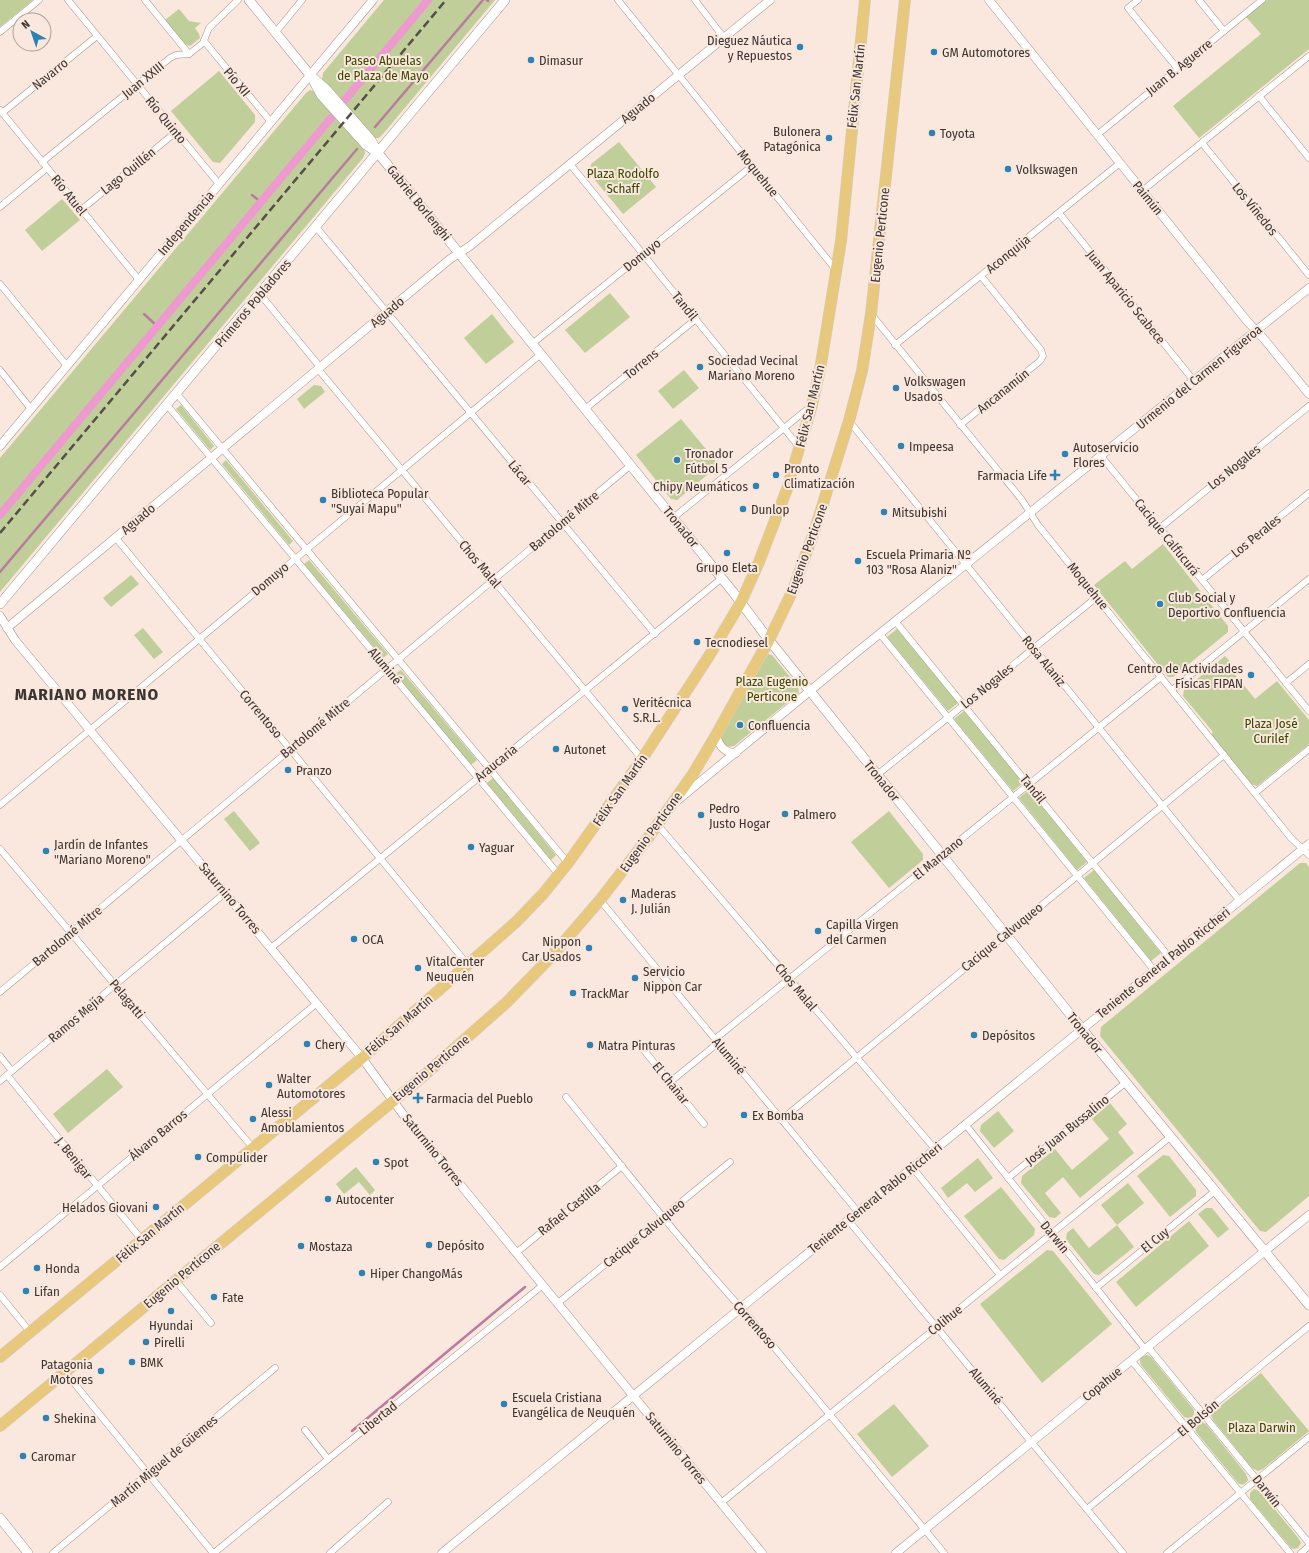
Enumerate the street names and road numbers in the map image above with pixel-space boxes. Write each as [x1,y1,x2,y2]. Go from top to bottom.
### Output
street label: Juan B. Aguerre [1143,36,1215,98]
street label: Félix San Martín [844,43,868,129]
street label: Navarro [29,55,71,93]
street label: Juan XXIII [119,59,167,101]
street label: Pío XII [221,64,253,100]
street label: Aguado [618,90,658,126]
street label: Río Quinto [142,93,190,147]
street label: Lago Quillén [98,144,158,198]
street label: Moquehue [734,146,782,200]
street label: Gabriel Borlenghi [384,162,454,244]
street label: Río Atuel [48,172,90,219]
street label: Paimún [1130,178,1166,218]
street label: Los Viñedos [1229,180,1281,239]
street label: Eugenio Perticone [868,187,892,283]
street label: Independencia [155,188,217,258]
street label: Aconquija [983,232,1033,276]
street label: Domuyo [620,235,664,275]
street label: Juan Aparicio Scabece [1084,247,1168,347]
street label: Primeros Pobladores [212,256,294,350]
street label: Tandil [669,289,701,324]
street label: Aguado [367,293,407,331]
street label: Urmenio del Carmen Figueroa [1133,322,1265,432]
street label: Torrens [621,345,661,382]
street label: Félix San Martín [793,363,827,449]
street label: Ancanamún [974,366,1032,416]
street label: Los Nogales [1205,441,1264,493]
street label: Lácar [505,457,535,489]
street label: Bartolomé Mitre [526,488,602,554]
street label: Cacique Calfucurá [1131,496,1203,578]
street label: Aguado [118,500,158,538]
street label: Eugenio Perticone [784,502,830,596]
street label: Tronador [660,504,702,551]
street label: Los Perales [1228,511,1284,561]
street label: Chos Malal [456,537,505,591]
street label: Domuyo [248,559,292,599]
street label: Moquehue [1064,559,1112,613]
street label: Rosa Alaniz [1019,633,1069,689]
street label: Aluminé [365,644,405,688]
street label: Los Nogales [958,660,1017,712]
street label: Correntoso [236,687,286,741]
street label: Bartolomé Mitre [277,695,353,761]
street label: Araucaria [472,741,520,785]
street label: Félix San Martín [590,751,650,829]
street label: Tronador [861,758,903,805]
street label: Tandil [1017,772,1049,807]
street label: Eugenio Perticone [617,789,685,875]
street label: El Manzano [910,833,966,883]
street label: Saturnino Torres [196,859,264,937]
street label: Cacique Calvuqueo [958,899,1046,974]
street label: Bartolomé Mitre [29,903,105,969]
street label: Teniente General Pablo Riccheri [1093,904,1233,1022]
street label: Chos Malal [772,960,821,1014]
street label: Pelagatti [106,976,148,1022]
street label: Ramos Mejía [45,991,107,1045]
street label: Félix San Martín [362,992,436,1058]
street label: Tronador [1064,1010,1106,1057]
street label: Eugenio Perticone [390,1032,472,1104]
street label: Aluminé [709,1034,749,1078]
street label: El Chañar [649,1059,693,1107]
street label: José Juan Bussalino [1022,1092,1112,1168]
street label: Álvaro Barros [126,1106,190,1163]
street label: Saturnino Torres [399,1111,467,1189]
street label: J. Benigar [53,1134,96,1182]
street label: Teniente General Pablo Riccheri [805,1139,945,1257]
street label: Rafael Castilla [535,1179,603,1239]
street label: Cacique Calvuqueo [600,1195,688,1270]
street label: Félix San Martín [113,1200,187,1266]
street label: Darwin [1038,1218,1072,1256]
street label: El Cuy [1138,1224,1172,1256]
street label: Eugenio Perticone [141,1239,223,1311]
street label: Correntoso [730,1298,780,1352]
street label: Colihue [925,1302,965,1338]
street label: Aluminé [966,1364,1006,1408]
street label: Copahue [1079,1364,1125,1404]
street label: El Bolsón [1174,1396,1222,1440]
street label: Libertad [356,1398,400,1438]
street label: Saturnino Torres [642,1409,710,1487]
street label: Martín Miguel de Güemes [108,1412,221,1510]
street label: Darwin [1250,1472,1284,1510]

